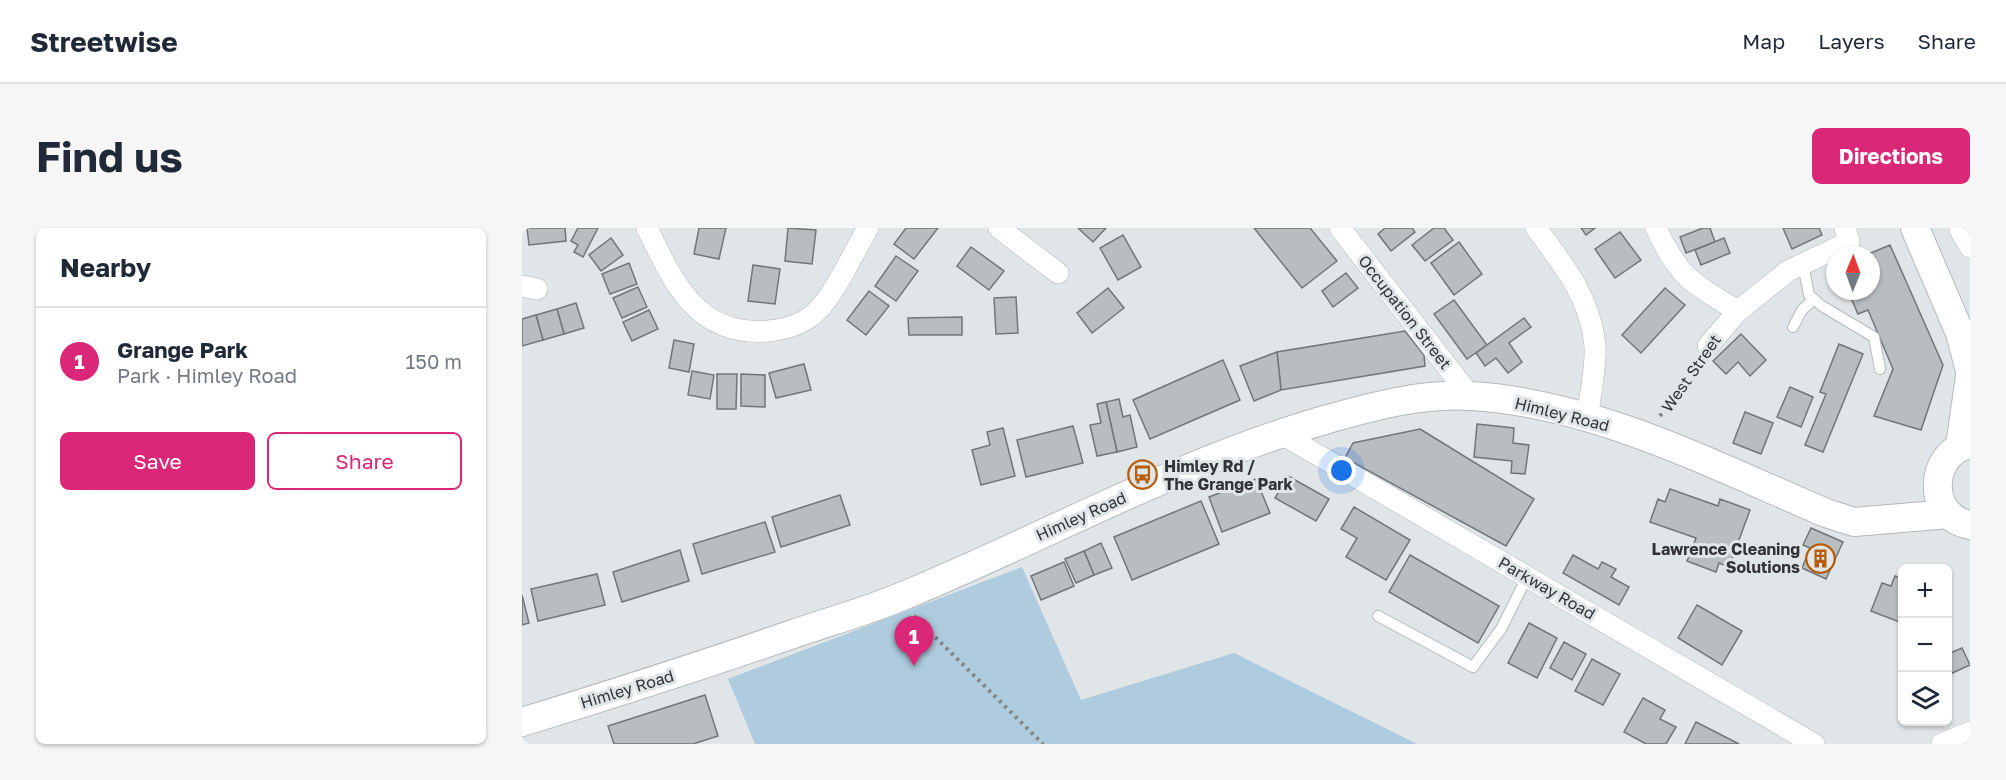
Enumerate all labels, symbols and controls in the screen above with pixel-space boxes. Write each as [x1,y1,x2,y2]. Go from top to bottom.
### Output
text: Streetwise [30,25,178,58]
text: Map [1742,28,1785,54]
text: Layers [1818,28,1885,54]
text: Share [1918,28,1976,54]
button: Directions [1812,128,1970,184]
text: Find us [36,131,183,181]
north arrow [1826,246,1880,300]
street label: Occupation Street [1354,251,1456,373]
text: Nearby [60,252,151,283]
street label: West Street [1657,330,1725,416]
text: Grange Park [117,336,248,363]
text: 1 [74,349,85,373]
text: 150 m [406,349,462,373]
text: Park · Himley Road [117,363,297,387]
street label: Himley Road [1513,393,1611,435]
button: Save [60,432,255,490]
button: Share [267,432,462,490]
place label: Himley Rd / The Grange Park [1164,456,1294,494]
your location [1327,456,1356,485]
bus stop icon: Himley Rd / The Grange Park [1127,459,1159,491]
street label: Himley Road [1033,487,1129,545]
place label: Lawrence Cleaning Solutions [1652,539,1800,577]
building icon: Lawrence Cleaning Solutions [1805,542,1837,574]
street label: Parkway Road [1495,552,1599,624]
map controls [1898,564,1952,726]
button: + [1898,564,1952,618]
pin: 1 [894,616,934,666]
button: − [1898,618,1952,672]
street label: Himley Road [578,665,676,713]
button: layers [1898,672,1952,726]

